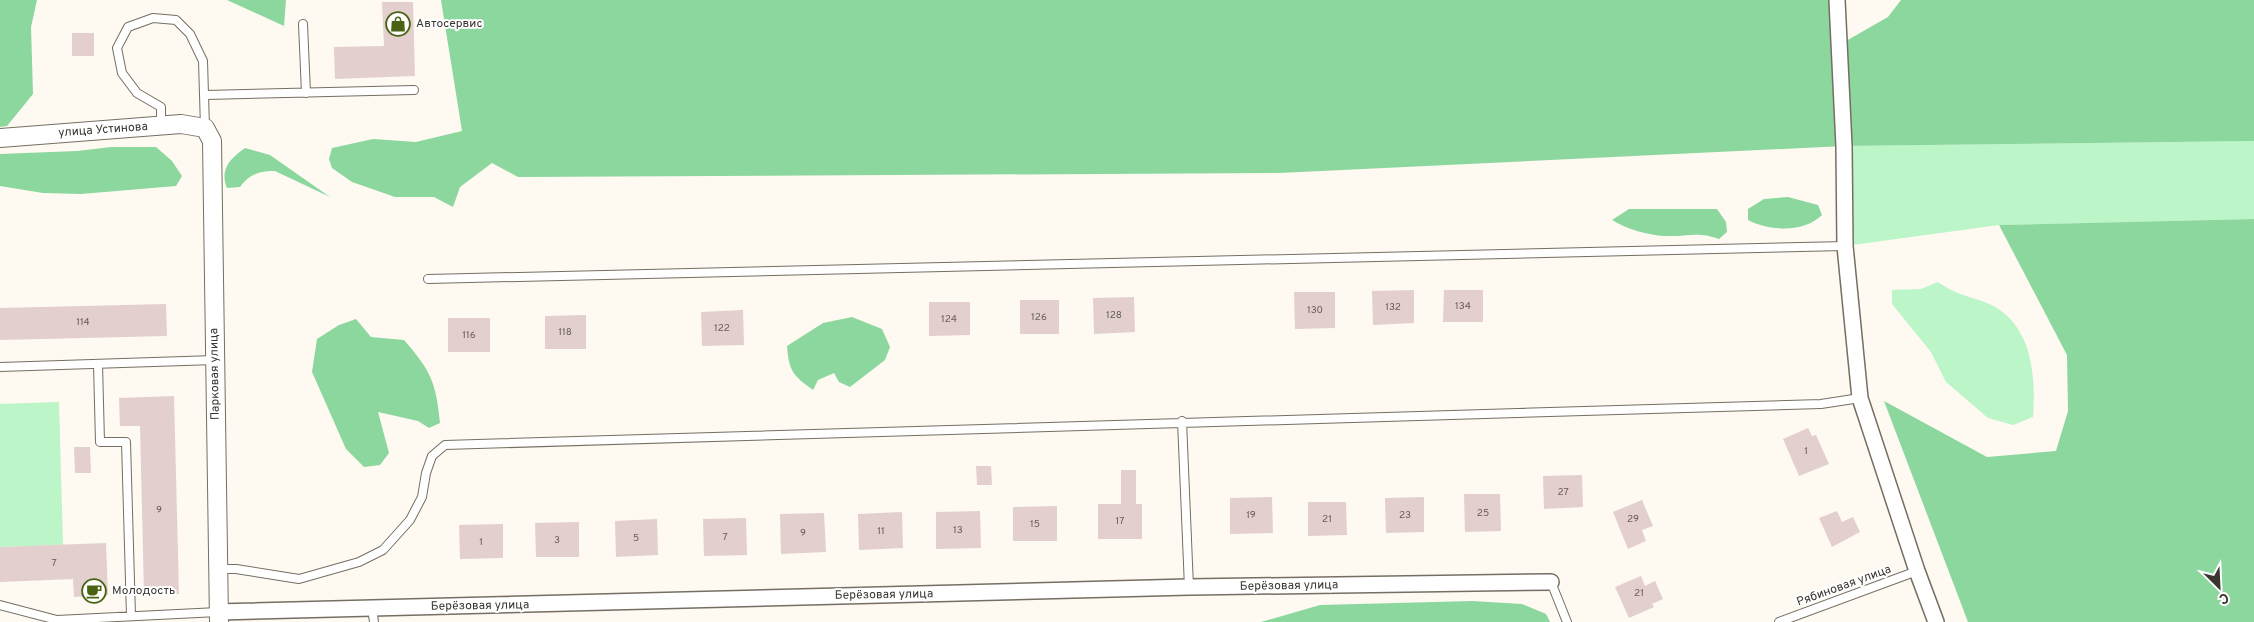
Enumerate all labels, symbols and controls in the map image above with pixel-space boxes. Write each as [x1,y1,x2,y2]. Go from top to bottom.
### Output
shop icon: Автосервис [385,11,411,37]
place label: Автосервис [416,16,482,32]
street label: улица Устинова [58,119,148,141]
house number: 134 [1455,300,1471,313]
house number: 132 [1385,301,1401,314]
house number: 130 [1307,304,1323,317]
house number: 128 [1106,309,1122,322]
house number: 126 [1031,311,1047,324]
house number: 124 [941,313,957,326]
house number: 114 [76,316,90,329]
house number: 122 [714,322,730,335]
house number: 118 [558,326,572,339]
street label: Парковая улица [206,328,224,420]
house number: 116 [462,329,476,342]
house number: 1 [1804,445,1808,458]
house number: 27 [1557,486,1569,499]
house number: 9 [156,504,162,517]
house number: 25 [1477,507,1489,520]
house number: 19 [1246,509,1256,522]
house number: 23 [1399,509,1411,522]
house number: 21 [1322,513,1332,526]
house number: 29 [1627,513,1639,526]
house number: 17 [1116,515,1124,528]
house number: 15 [1030,518,1040,531]
house number: 13 [953,524,963,537]
house number: 11 [877,525,885,538]
house number: 9 [800,527,806,540]
house number: 7 [722,531,728,544]
house number: 5 [633,532,639,545]
house number: 3 [554,534,560,547]
house number: 1 [479,536,483,549]
house number: 7 [51,557,57,570]
street label: Рябиновая улица [1795,561,1893,611]
north arrow [2194,562,2244,612]
street label: Берёзовая улица [1240,577,1338,595]
cafe icon: Молодость [81,578,107,604]
place label: Молодость [112,583,175,599]
street label: Берёзовая улица [835,586,933,604]
house number: 21 [1634,587,1644,600]
text: С [2216,588,2231,607]
street label: Берёзовая улица [431,597,529,615]

